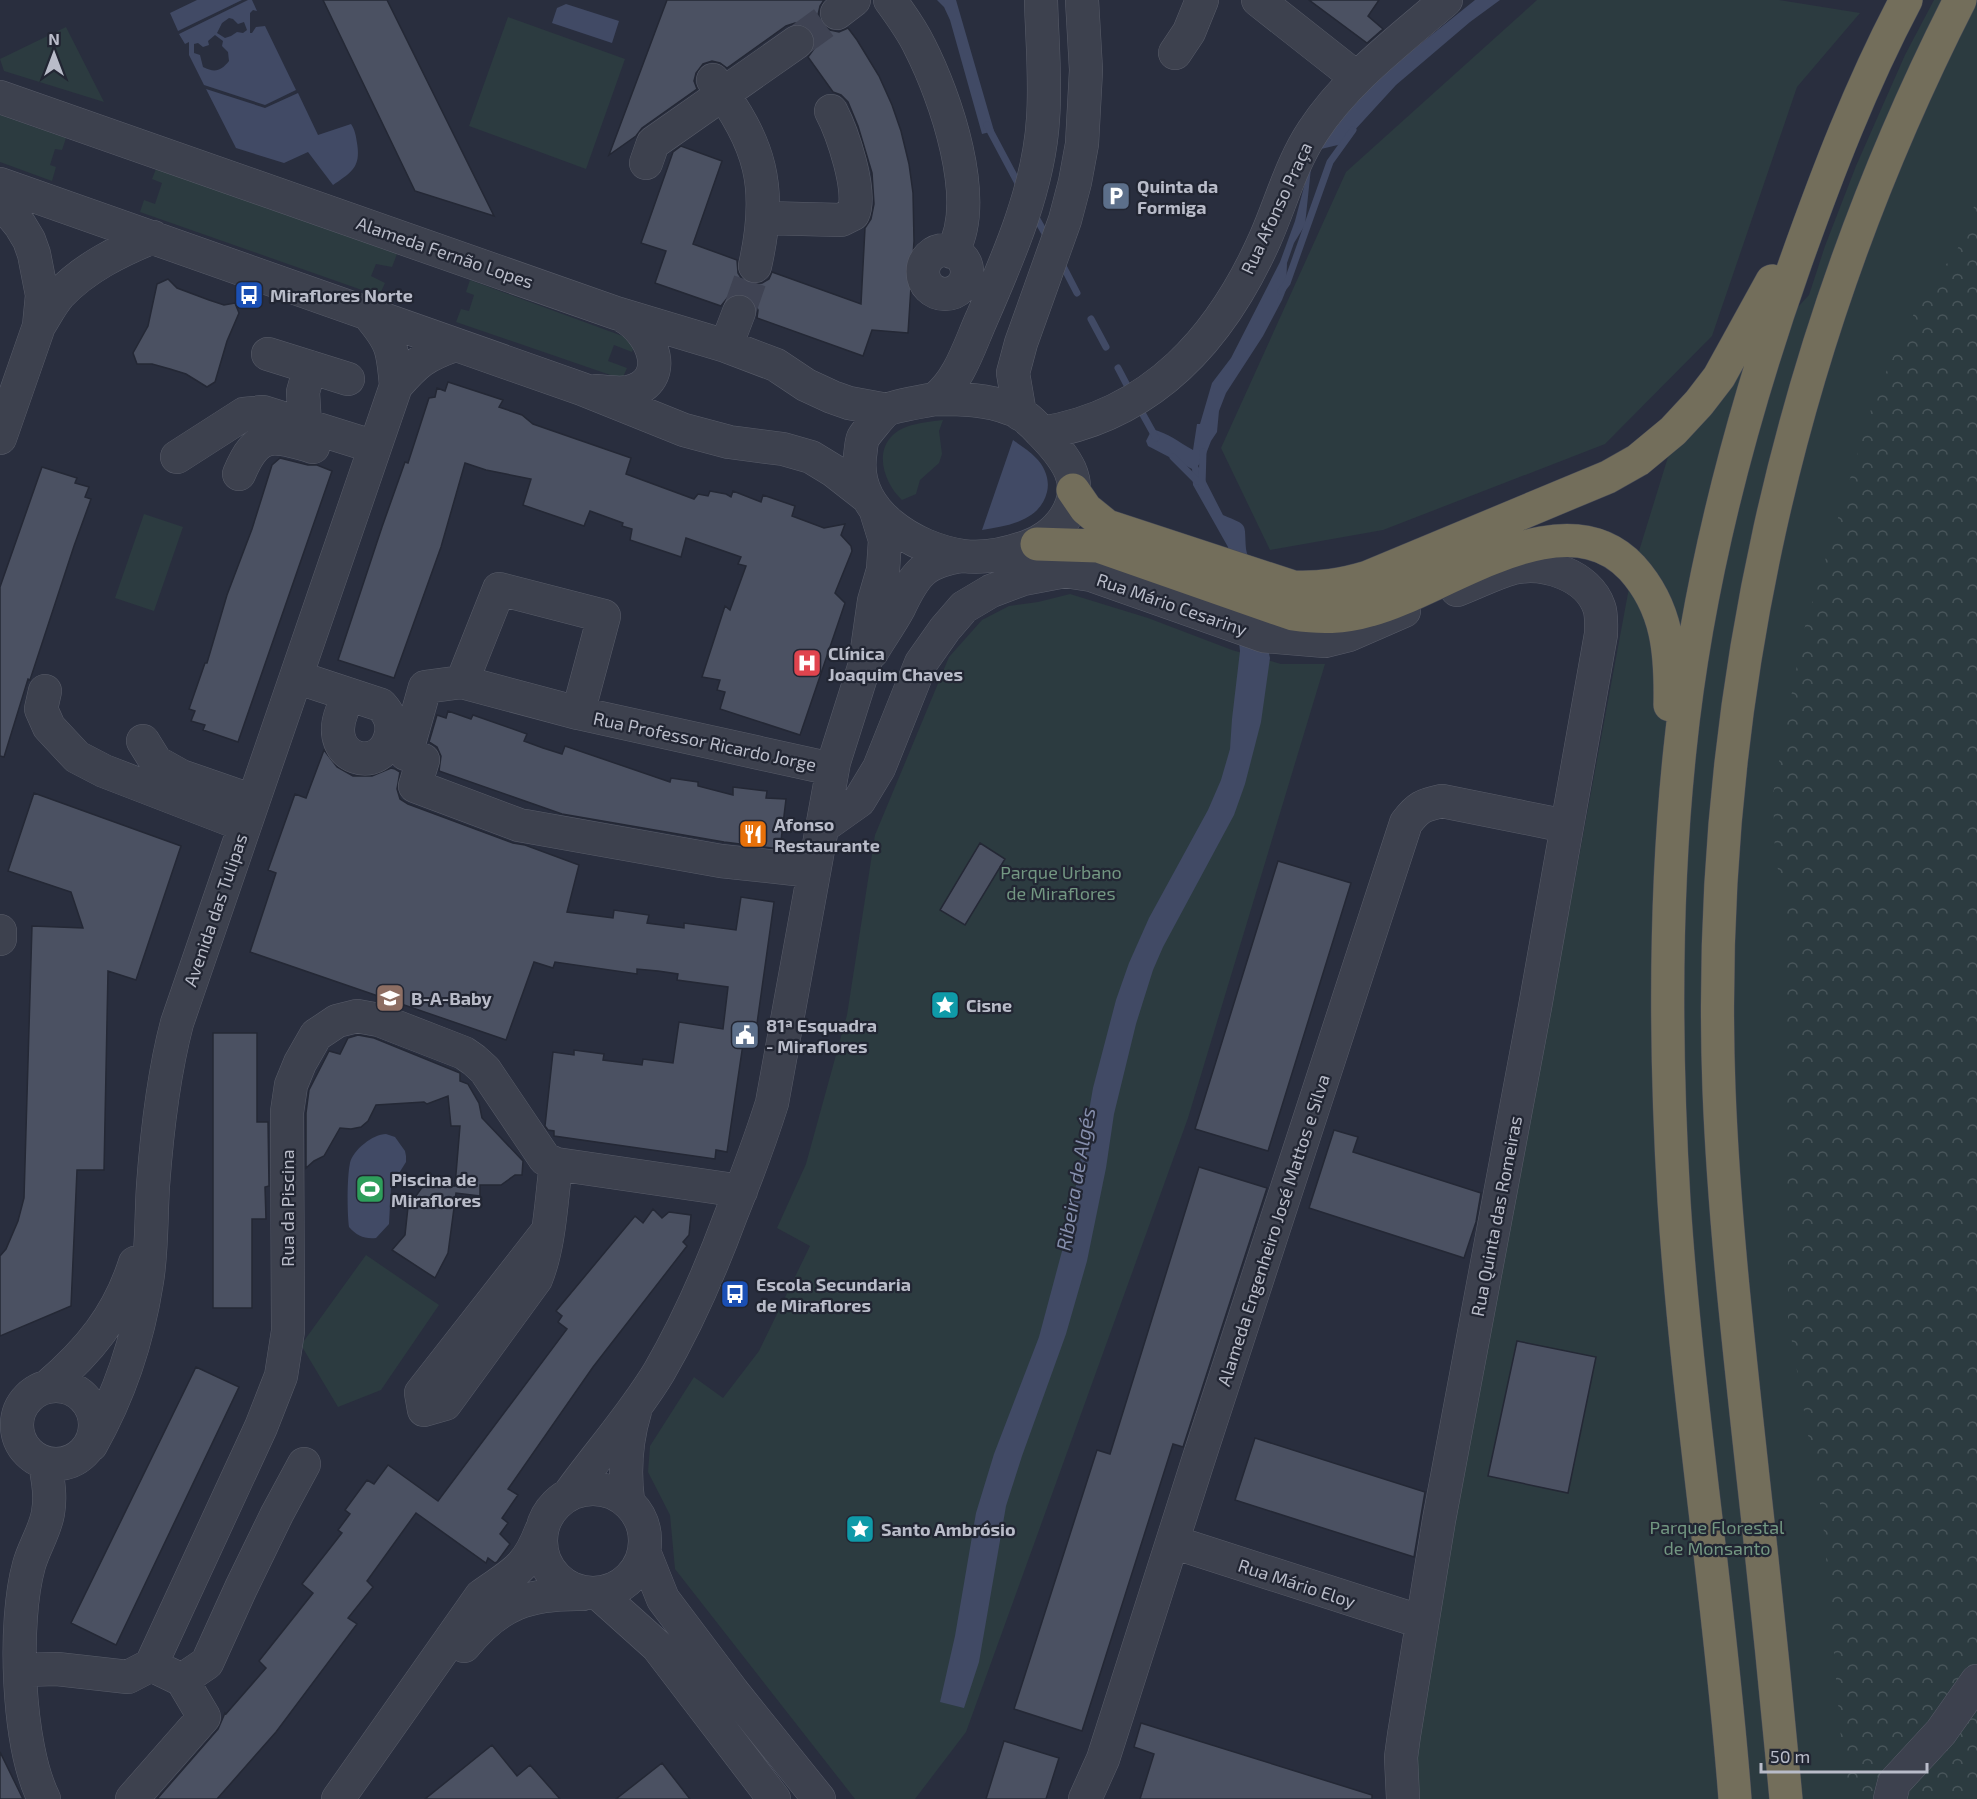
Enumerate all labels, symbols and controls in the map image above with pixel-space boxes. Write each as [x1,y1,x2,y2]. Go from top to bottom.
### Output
north arrow [24,24,84,84]
text: N [48,29,60,48]
street label: Rua Afonso Praça [1236,139,1317,278]
place label: Quinta da Formiga [1137,175,1218,218]
parking icon: Quinta da Formiga [1100,180,1132,212]
street label: Alameda Fernão Lopes [354,211,536,293]
bus stop icon: Miraflores Norte [233,279,265,311]
place label: Miraflores Norte [270,284,413,306]
street label: Rua Mário Cesariny [1094,568,1250,640]
place label: Clínica Joaquim Chaves [828,642,963,685]
hospital icon: Clínica Joaquim Chaves [791,647,823,679]
street label: Rua Professor Ricardo Jorge [591,707,819,775]
place label: Afonso Restaurante [774,813,880,856]
restaurant icon: Afonso Restaurante [737,818,769,850]
street label: Avenida das Tulipas [178,831,252,989]
park label: Parque Urbano de Miraflores [1000,861,1122,904]
school or university icon: B-A-Baby [374,982,406,1014]
place label: B-A-Baby [411,987,493,1009]
place icon: Cisne [929,989,961,1021]
place label: Cisne [966,994,1012,1016]
place label: 81ª Esquadra - Miraflores [766,1014,877,1057]
public building icon: 81ª Esquadra - Miraflores [729,1019,761,1051]
street label: Alameda Engenheiro José Mattos e Silva [1212,1071,1334,1389]
water label: Ribeira de Algés [1051,1106,1099,1252]
street label: Rua Quinta das Romeiras [1466,1114,1526,1318]
street label: Rua da Piscina [276,1149,298,1267]
place label: Piscina de Miraflores [391,1168,481,1211]
sports icon: Piscina de Miraflores [354,1173,386,1205]
place label: Escola Secundaria de Miraflores [756,1273,911,1316]
bus stop icon: Escola Secundaria de Miraflores [719,1278,751,1310]
place icon: Santo Ambrósio [844,1513,876,1545]
park label: Parque Florestal de Monsanto [1650,1516,1785,1559]
place label: Santo Ambrósio [881,1518,1016,1540]
street label: Rua Mário Eloy [1236,1554,1359,1612]
scale bar [1761,1736,1928,1774]
text: 50 m [1770,1745,1810,1767]

